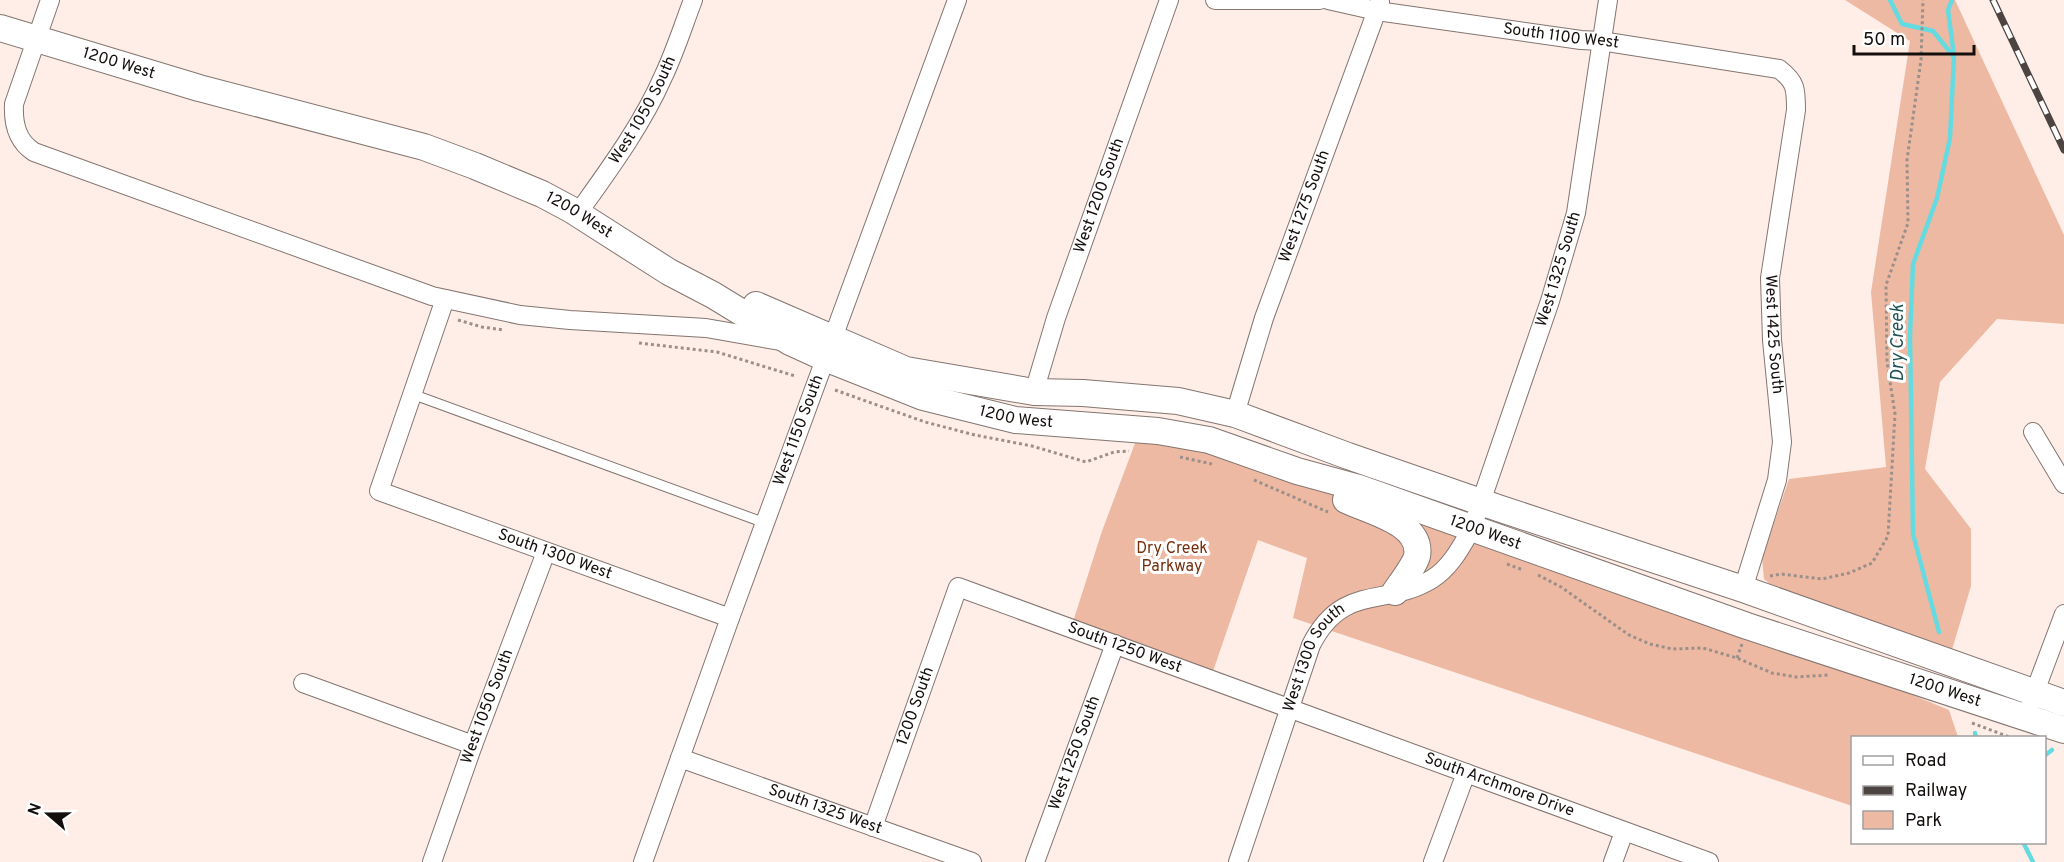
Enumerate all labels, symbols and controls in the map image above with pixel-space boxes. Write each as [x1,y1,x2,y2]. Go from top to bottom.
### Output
scale bar [1854,18,1974,56]
street label: South 1100 West [1502,19,1620,54]
text: 50 m [1863,29,1905,52]
street label: 1200 West [80,43,157,84]
street label: West 1050 South [605,53,681,168]
street label: West 1200 South [1070,135,1129,256]
street label: West 1275 South [1275,148,1335,266]
street label: 1200 West [542,188,616,243]
street label: West 1325 South [1532,209,1586,330]
street label: West 1425 South [1760,274,1787,395]
water label: Dry Creek [1887,303,1910,382]
street label: West 1150 South [769,372,828,489]
street label: 1200 West [977,401,1054,433]
street label: 1200 West [1447,511,1524,555]
street label: South 1300 West [495,525,615,584]
park label: Dry Creek Parkway [1136,539,1208,577]
street label: West 1300 South [1279,599,1349,715]
street label: South 1250 West [1065,618,1184,678]
street label: West 1050 South [457,647,518,767]
street label: 1200 South [893,664,939,748]
street label: 1200 West [1906,670,1983,712]
street label: West 1250 South [1045,693,1105,813]
legend [1851,736,2046,844]
street label: South Archmore Drive [1422,749,1577,822]
text: Road [1905,750,1947,773]
street label: South 1325 West [766,780,885,839]
text: Railway [1905,780,1967,803]
north arrow [18,784,78,844]
text: N [24,801,47,818]
text: Park [1905,810,1942,833]

